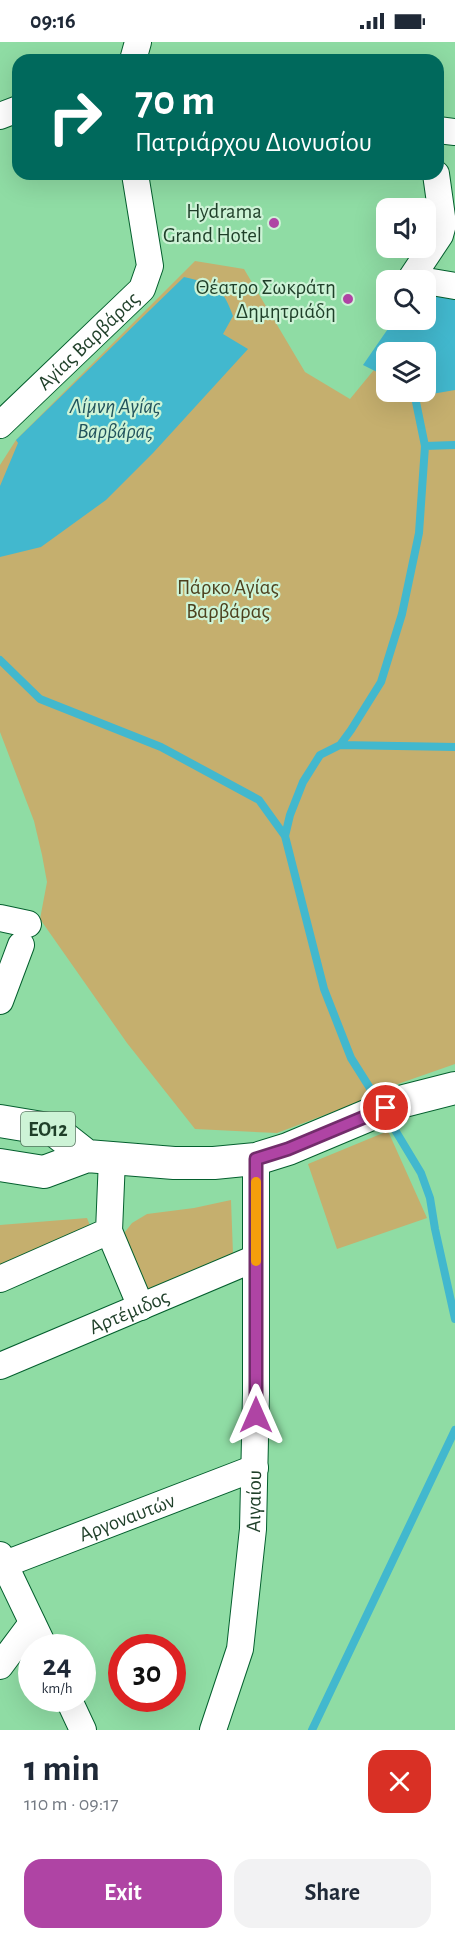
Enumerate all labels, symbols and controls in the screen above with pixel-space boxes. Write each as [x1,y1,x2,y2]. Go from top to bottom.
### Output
text: 09:16 [30,10,76,32]
icon: right [36,78,114,156]
text: 70 m [135,80,215,122]
text: Πατριάρχου Διονυσίου [135,129,372,156]
map controls [376,198,436,402]
button: sound [376,198,436,258]
place label: Hydrama Grand Hotel [163,201,262,246]
marker: Hydrama Grand Hotel [267,216,281,230]
button: search [376,270,436,330]
place label: Θέατρο Σωκράτη Δημητριάδη [196,277,336,322]
street label: Αγίας Βαρβάρας [33,288,143,394]
marker: Θέατρο Σωκράτη Δημητριάδη [341,292,355,306]
button: layers [376,342,436,402]
water label: Λίμνη Αγίας Βαρβάρας [69,395,161,443]
park label: Πάρκο Αγίας Βαρβάρας [177,577,279,622]
pin [360,1082,411,1133]
icon: arrive [369,1091,402,1124]
road number: ΕΟ12 [21,1112,75,1146]
street label: Αρτέμιδος [86,1286,172,1338]
position arrow [224,1383,288,1447]
street label: Αιγαίου [243,1470,265,1533]
street label: Αργοναυτών [76,1490,178,1546]
speed limit sign: 30 [108,1634,186,1712]
text: 24 [42,1651,72,1681]
text: km/h [42,1681,72,1696]
button: close [368,1750,431,1813]
text: 1 min [24,1751,100,1787]
text: 110 m · 09:17 [24,1794,119,1814]
button: Exit [24,1859,222,1928]
button: Share [234,1859,431,1928]

